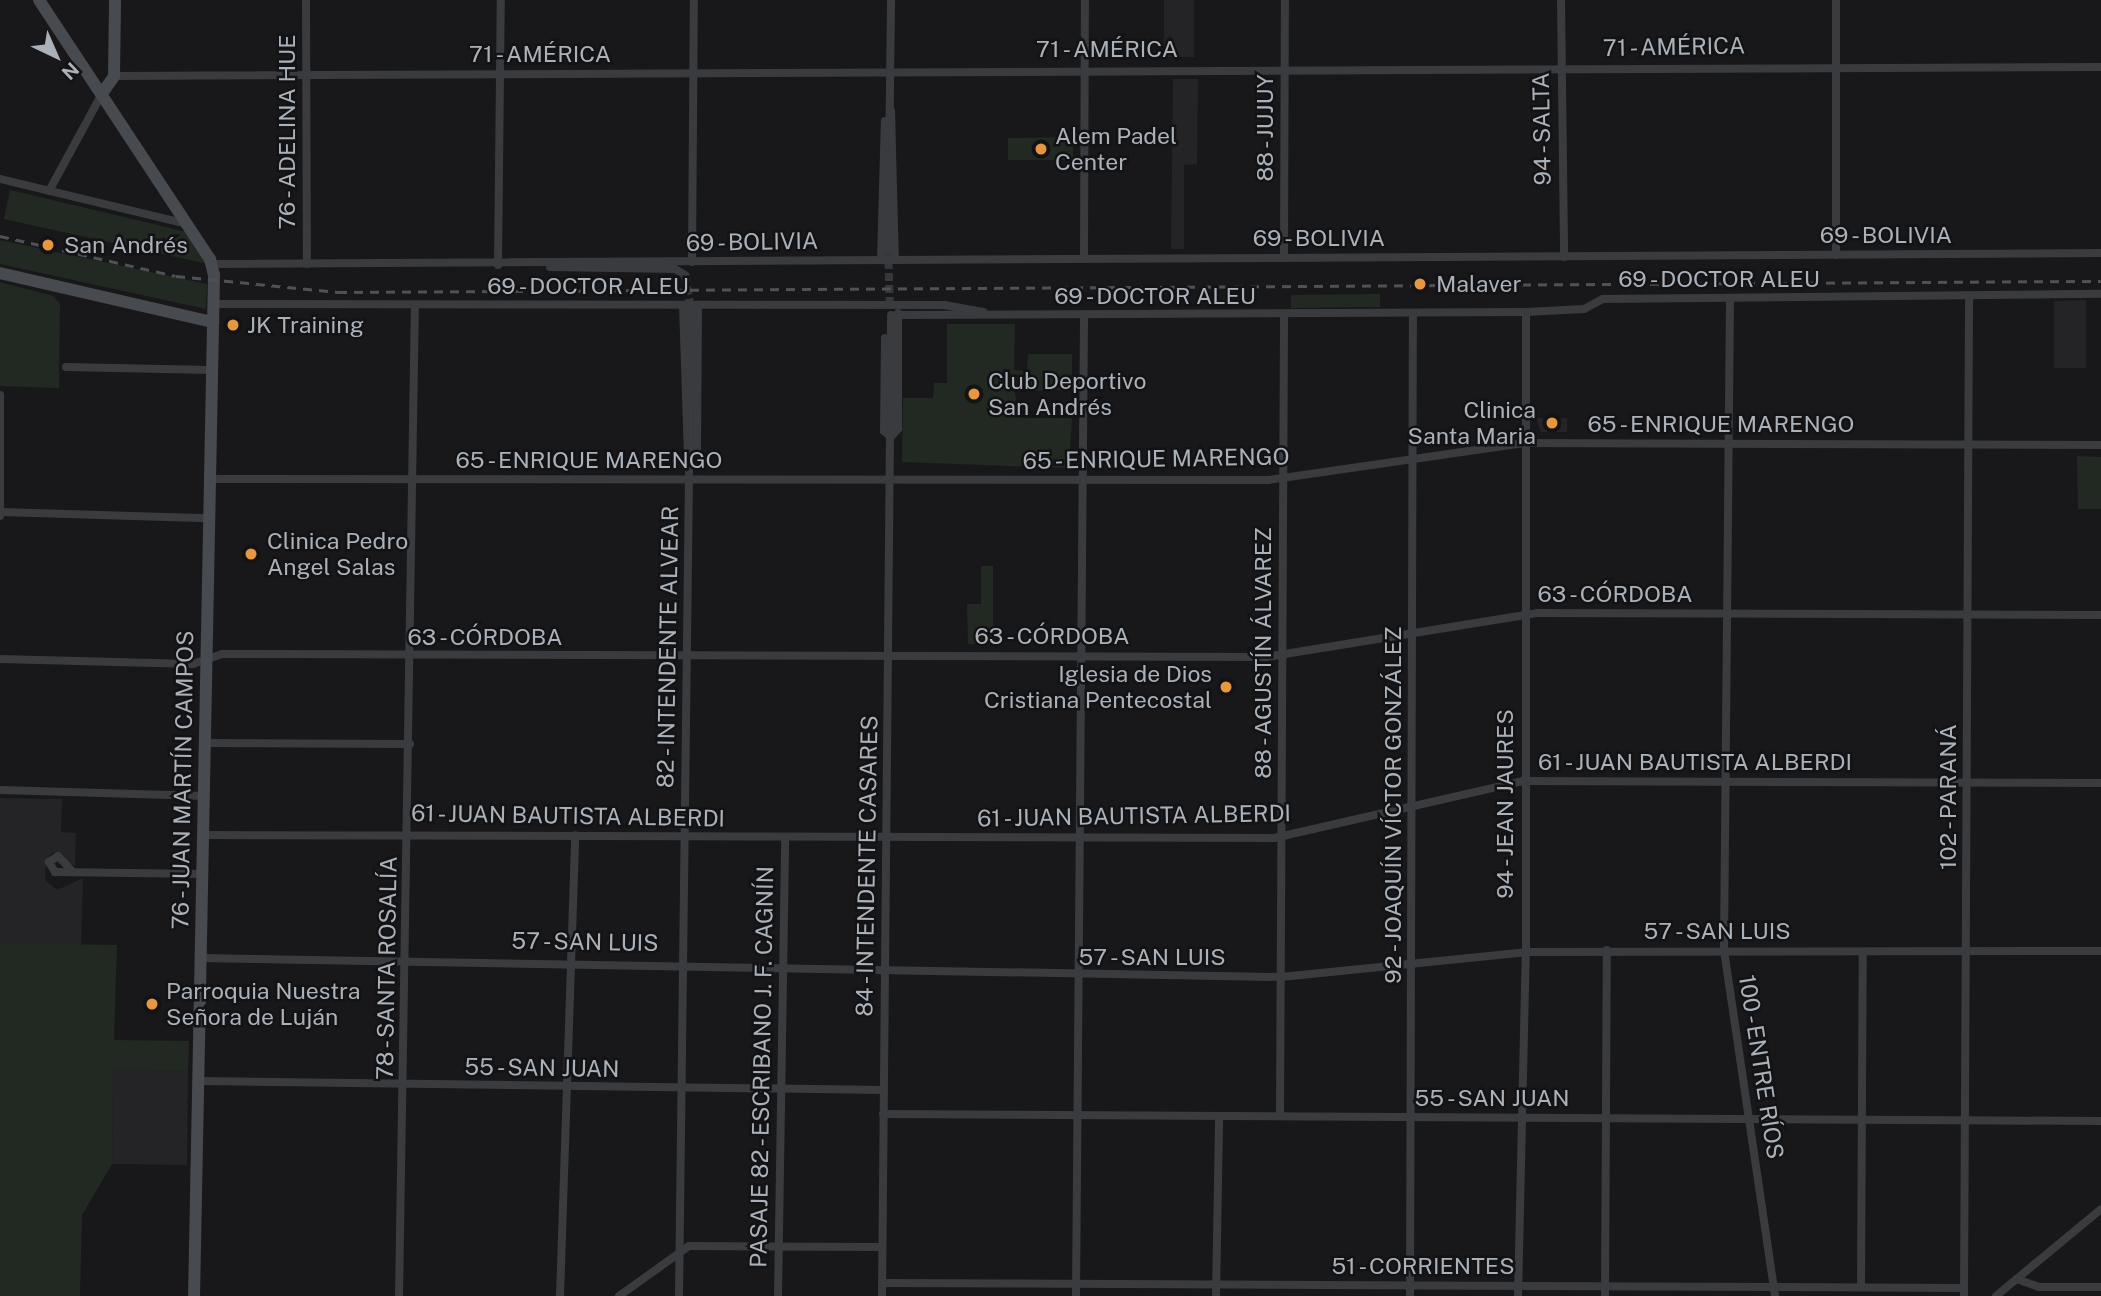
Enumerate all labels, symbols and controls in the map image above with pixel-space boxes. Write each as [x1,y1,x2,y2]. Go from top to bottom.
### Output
north arrow [21,21,91,91]
street label: 76 - ADELINA HUE [273,31,301,233]
street label: 71 - AMÉRICA [1600,32,1748,62]
street label: 71 - AMÉRICA [1033,35,1181,63]
street label: 71 - AMÉRICA [466,40,614,68]
text: N [58,58,84,84]
street label: 94 - SALTA [1527,69,1557,189]
street label: 88 - JUJUY [1251,71,1279,185]
place label: Alem Padel Center [1055,122,1177,176]
marker: Alem Padel Center [1033,141,1049,157]
street label: 69 - BOLIVIA [1817,221,1955,249]
street label: 69 - BOLIVIA [1250,224,1388,252]
street label: 69 - BOLIVIA [682,227,822,257]
place label: San Andrés [64,231,188,259]
marker: San Andrés [38,235,58,255]
street label: 69 - DOCTOR ALEU [1615,265,1823,293]
place label: Malaver [1436,270,1522,298]
street label: 69 - DOCTOR ALEU [484,272,692,300]
marker: Malaver [1410,274,1430,294]
street label: 69 - DOCTOR ALEU [1051,282,1259,310]
place label: JK Training [247,311,364,339]
marker: JK Training [225,317,241,333]
place label: Club Deportivo San Andrés [988,367,1147,421]
marker: Club Deportivo San Andrés [966,386,982,402]
place label: Clinica Santa Maria [1408,396,1536,450]
street label: 65 - ENRIQUE MARENGO [1584,410,1858,438]
marker: Clinica Santa Maria [1542,413,1562,433]
street label: 65 - ENRIQUE MARENGO [1019,443,1293,475]
street label: 65 - ENRIQUE MARENGO [452,446,726,474]
street label: 82 - INTENDENTE ALVEAR [652,503,684,791]
street label: 88 - AGUSTÍN ÁLVAREZ [1249,524,1277,782]
place label: Clinica Pedro Angel Salas [267,527,408,581]
marker: Clinica Pedro Angel Salas [241,544,261,564]
street label: 63 - CÓRDOBA [1534,580,1696,608]
street label: 63 - CÓRDOBA [971,622,1133,650]
street label: 63 - CÓRDOBA [404,623,566,651]
street label: 92 - JOAQUÍN VÍCTOR GONZÁLEZ [1379,623,1407,987]
street label: 76 - JUAN MARTÍN CAMPOS [167,627,199,933]
place label: Iglesia de Dios Cristiana Pentecostal [984,660,1212,714]
marker: Iglesia de Dios Cristiana Pentecostal [1218,679,1234,695]
street label: 94 - JEAN JAURES [1491,706,1519,902]
street label: 84 - INTENDENTE CASARES [851,712,883,1020]
street label: 102 - PARANÁ [1934,721,1962,873]
street label: 61 - JUAN BAUTISTA ALBERDI [1535,748,1855,776]
street label: 61 - JUAN BAUTISTA ALBERDI [408,799,728,833]
street label: 61 - JUAN BAUTISTA ALBERDI [974,799,1294,833]
street label: 78 - SANTA ROSALÍA [371,853,403,1083]
street label: PASAJE 82 - ESCRIBANO J. F. CAGNÍN [745,863,779,1271]
street label: 57 - SAN LUIS [1640,917,1794,945]
street label: 57 - SAN LUIS [508,927,662,957]
street label: 57 - SAN LUIS [1075,943,1229,971]
street label: 100 - ENTRE RÍOS [1732,970,1790,1164]
place label: Parroquia Nuestra Señora de Luján [166,977,360,1031]
marker: Parroquia Nuestra Señora de Luján [144,996,160,1012]
street label: 55 - SAN JUAN [461,1053,623,1083]
street label: 55 - SAN JUAN [1411,1084,1573,1112]
street label: 51 - CORRIENTES [1328,1252,1518,1280]

